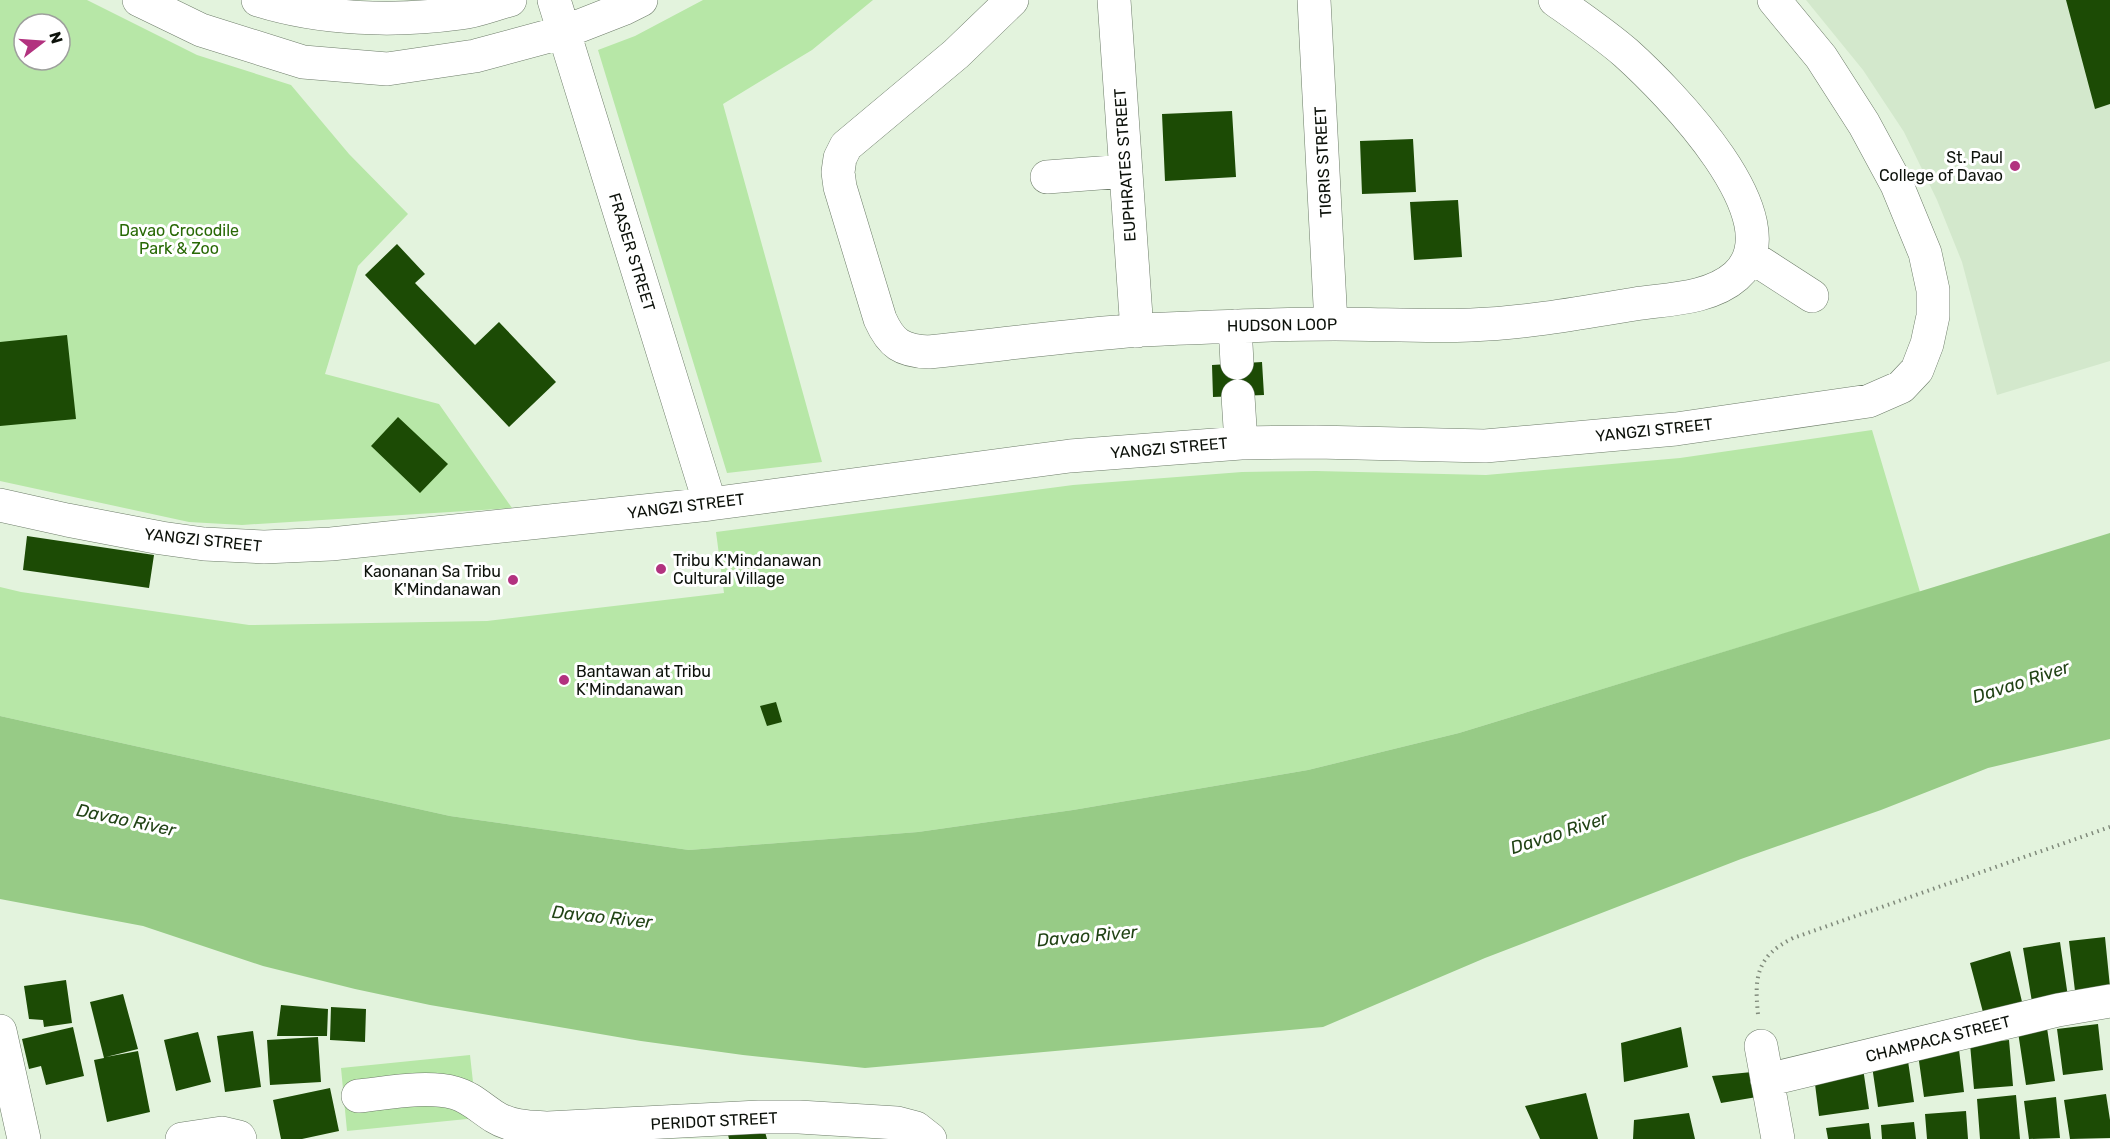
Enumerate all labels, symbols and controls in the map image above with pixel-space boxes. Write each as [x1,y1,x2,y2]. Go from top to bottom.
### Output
north arrow [12,12,72,72]
text: N [45,29,67,46]
street label: EUPHRATES STREET [1110,88,1140,242]
street label: TIGRIS STREET [1311,106,1335,218]
place label: St. Paul College of Davao [1879,148,2003,185]
marker: St. Paul College of Davao [2008,159,2022,173]
street label: FRASER STREET [605,191,659,313]
park label: Davao Crocodile Park & Zoo [119,221,239,258]
street label: HUDSON LOOP [1227,315,1337,335]
street label: YANGZI STREET [1594,414,1714,446]
street label: YANGZI STREET [1109,433,1229,463]
street label: YANGZI STREET [626,489,746,523]
street label: YANGZI STREET [143,524,263,556]
place label: Tribu K'Mindanawan Cultural Village [673,551,821,588]
place label: Kaonanan Sa Tribu K'Mindanawan [363,562,501,599]
marker: Tribu K'Mindanawan Cultural Village [654,562,668,576]
marker: Kaonanan Sa Tribu K'Mindanawan [506,573,520,587]
water label: Davao River [1970,656,2073,708]
place label: Bantawan at Tribu K'Mindanawan [576,662,711,699]
marker: Bantawan at Tribu K'Mindanawan [557,673,571,687]
water label: Davao River [74,799,179,841]
water label: Davao River [1508,807,1611,859]
water label: Davao River [551,901,654,933]
water label: Davao River [1036,921,1139,951]
street label: CHAMPACA STREET [1864,1012,2012,1066]
street label: PERIDOT STREET [650,1108,778,1134]

